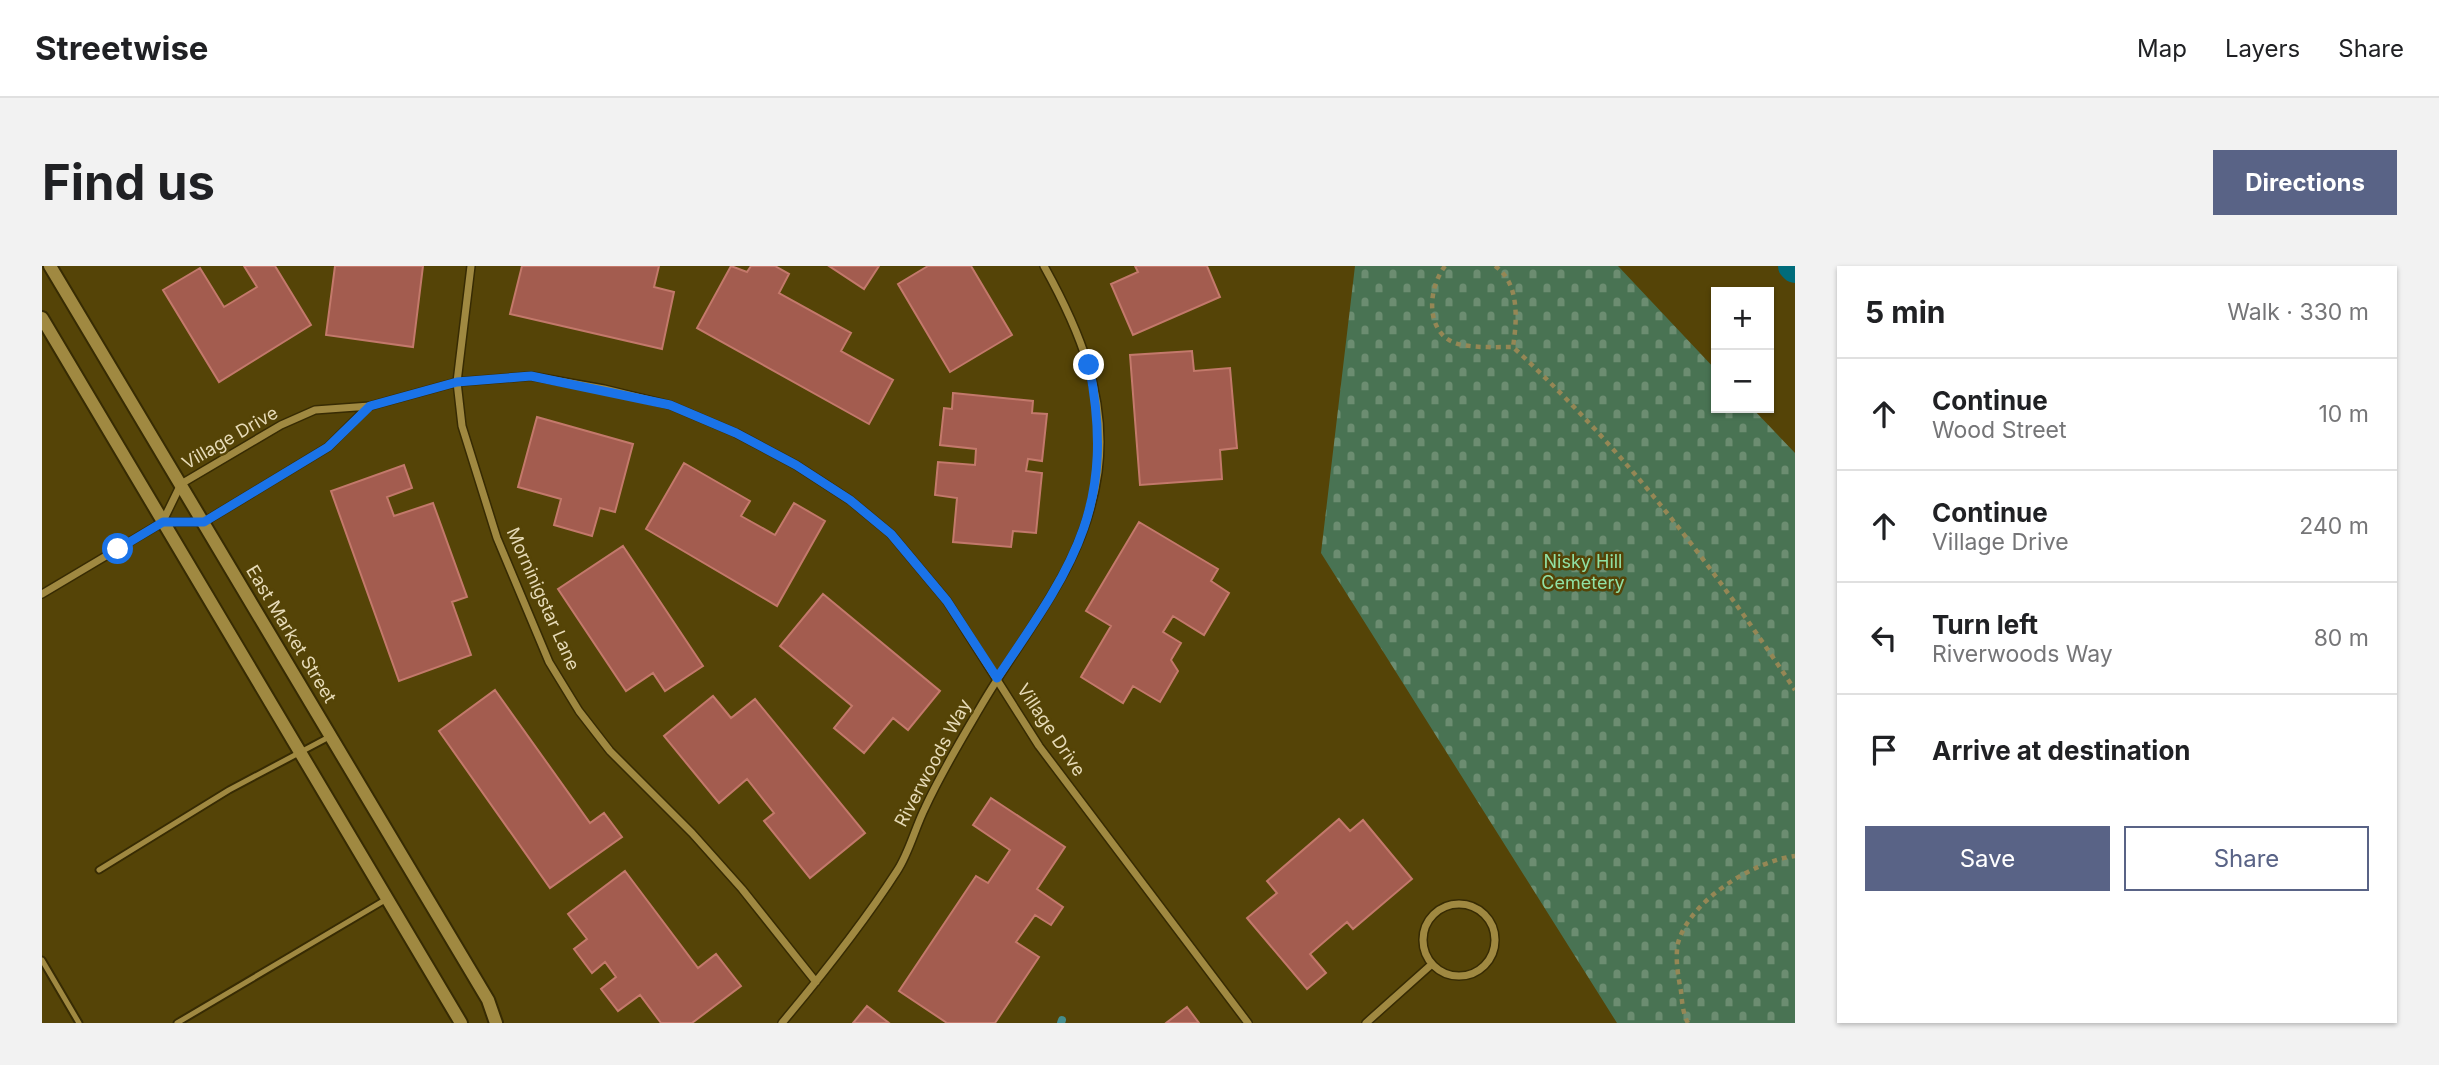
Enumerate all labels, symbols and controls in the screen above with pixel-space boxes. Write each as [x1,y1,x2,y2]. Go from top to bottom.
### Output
text: Streetwise [35,28,209,68]
text: Map [2137,34,2187,63]
text: Layers [2225,34,2300,63]
text: Share [2338,34,2404,63]
button: Directions [2213,150,2397,215]
text: Find us [42,153,215,212]
map controls [1711,287,1774,413]
button: + [1711,287,1774,350]
text: 5 min [1865,294,1945,330]
text: Walk · 330 m [2227,298,2369,326]
route end [1073,349,1104,380]
button: − [1711,350,1774,413]
text: Continue [1932,385,2048,416]
icon: ahead [1865,395,1903,433]
text: 10 m [2319,400,2369,428]
street label: Village Drive [178,402,281,473]
text: Wood Street [1932,416,2067,444]
text: Continue [1932,497,2048,528]
icon: ahead [1865,507,1903,545]
text: 240 m [2299,512,2369,540]
street label: Morninigstar Lane [503,524,584,673]
text: Village Drive [1932,528,2069,556]
route start [102,533,133,564]
park label: Nisky Hill Cemetery [1541,551,1625,593]
street label: East Market Street [242,561,341,706]
text: Turn left [1932,609,2038,640]
icon: left [1865,619,1903,657]
text: 80 m [2314,624,2369,652]
text: Riverwoods Way [1932,640,2113,668]
street label: Village Drive [1013,680,1090,780]
street label: Riverwoods Way [890,695,975,830]
icon: arrive [1865,731,1903,769]
text: Arrive at destination [1932,735,2191,766]
button: Save [1865,826,2110,891]
button: Share [2124,826,2369,891]

